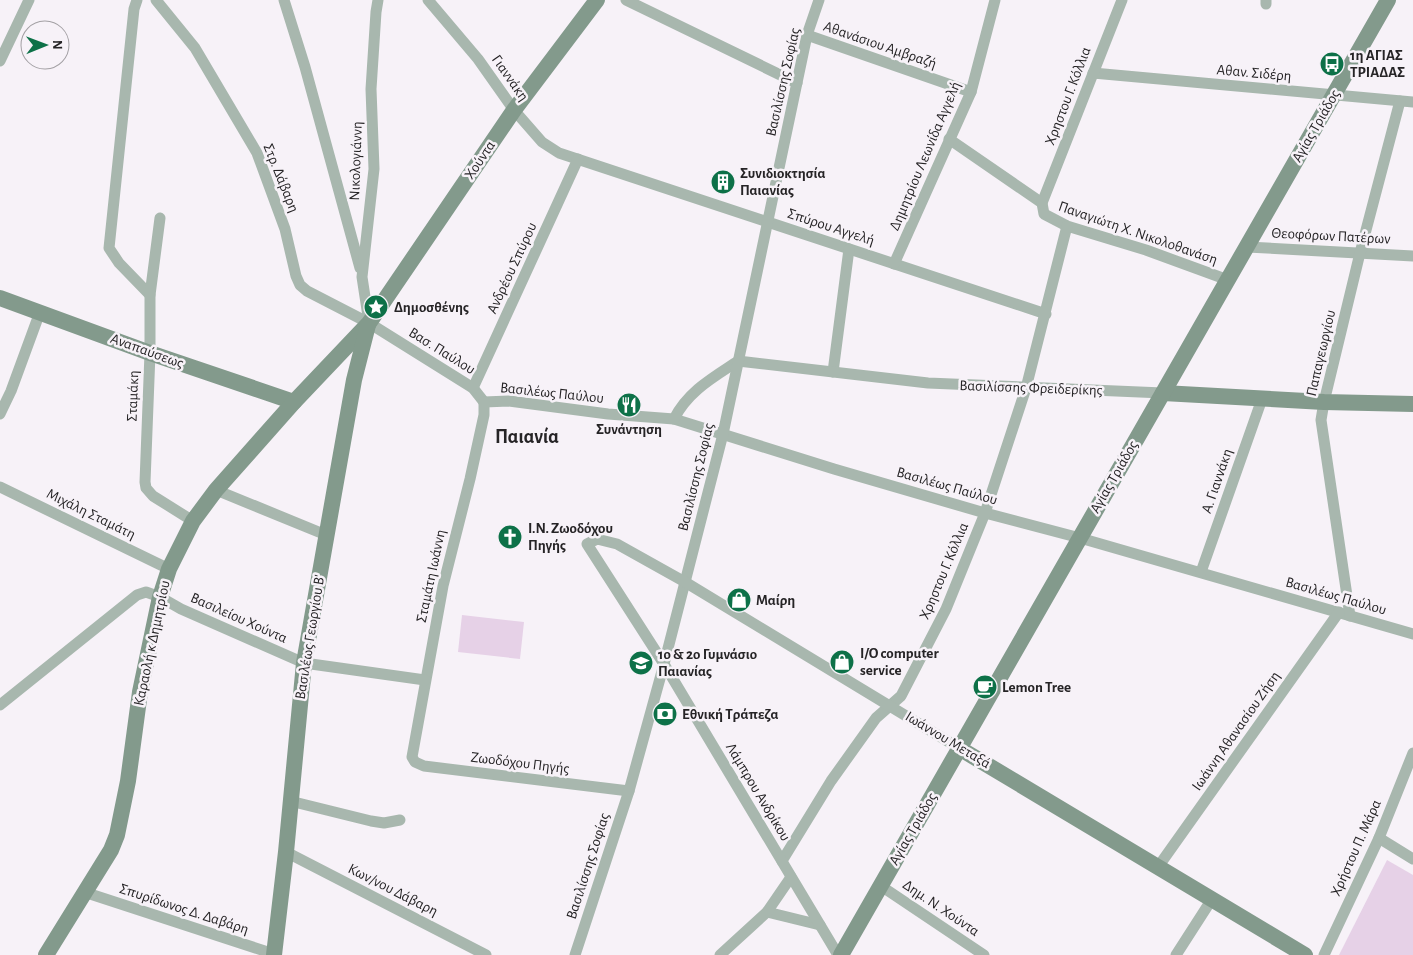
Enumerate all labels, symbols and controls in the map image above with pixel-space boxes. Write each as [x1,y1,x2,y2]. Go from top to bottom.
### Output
street label: Αθανάσιου Αμβραζή [821,19,939,71]
north arrow [20,20,70,70]
street label: Βασιλίσσης Σοφίας [763,26,803,138]
text: N [50,40,64,50]
street label: Χρηστου Γ. Κόλλια [1042,45,1094,147]
place label: 1η ΑΓΙΑΣ ΤΡΙΑΔΑΣ [1350,48,1405,80]
bus stop icon: 1η ΑΓΙΑΣ ΤΡΙΑΔΑΣ [1319,51,1345,77]
street label: Γιαννάκη [489,52,531,104]
street label: Αθαν. Σιδέρη [1216,62,1292,84]
street label: Δημητρίου Λεωνίδα Αγγελή [887,79,963,233]
street label: Αγίας Τριάδος [1289,87,1343,165]
street label: Νικολογιάννη [347,121,365,201]
street label: Χούντα [462,138,498,182]
street label: Στρ. Δάβαρη [260,141,302,215]
place label: Συνιδιοκτησία Παιανίας [740,166,826,198]
building icon: Συνιδιοκτησία Παιανίας [710,169,736,195]
street label: Παναγιώτη Χ. Νικολοθανάση [1056,199,1220,267]
street label: Σπύρου Αγγελή [786,206,876,248]
street label: Ανδρέου Σπύρου [484,220,540,316]
street label: Θεοφόρων Πατέρων [1271,225,1391,247]
place icon: Δημοσθένης [363,294,389,320]
place label: Δημοσθένης [394,300,469,315]
street label: Παπαγεωργίου [1304,308,1338,398]
street label: Βασ. Παύλου [406,325,478,377]
street label: Αναπαύσεως [108,331,186,371]
street label: Σταμάκη [125,370,141,422]
street label: Βασιλίσσης Φρειδερίκης [959,378,1103,398]
street label: Βασιλέως Παύλου [499,380,605,406]
restaurant icon: Συνάντηση [616,392,642,418]
street label: Βασιλίσσης Σοφίας [675,421,717,533]
place label: Συνάντηση [596,422,662,437]
district label: Παιανία [495,427,559,447]
street label: Αγίας Τριάδος [1087,438,1141,516]
street label: Α. Γιαννάκη [1199,447,1235,515]
street label: Βασιλέως Παύλου [895,464,999,508]
street label: Μιχάλη Σταμάτη [44,486,138,542]
street label: Χρηστου Γ. Κόλλια [917,520,971,622]
place label: Ι.Ν. Ζωοδόχου Πηγής [528,521,613,553]
church icon: Ι.Ν. Ζωοδόχου Πηγής [497,524,523,550]
street label: Σταμάτη Ιωάννη [414,528,448,624]
street label: Βασιλέως Γεωργίου Β' [293,574,327,700]
street label: Βασιλέως Παύλου [1284,574,1388,618]
street label: Καραολή κ Δημητρίου [131,579,173,707]
shop icon: Μαίρη [726,587,752,613]
street label: Βασιλείου Χούντα [188,590,290,646]
place label: Μαίρη [756,593,795,608]
place label: I/O computer service [860,646,939,678]
place label: 1ο & 2ο Γυμνάσιο Παιανίας [658,647,757,679]
shop icon: I/O computer service [829,649,855,675]
school or university icon: 1ο & 2ο Γυμνάσιο Παιανίας [628,650,654,676]
street label: Ιωάννη Αθανασίου Ζήση [1189,669,1283,793]
cafe icon: Lemon Tree [972,674,998,700]
place label: Lemon Tree [1002,680,1071,695]
bank icon: Εθνική Τράπεζα [652,701,678,727]
place label: Εθνική Τράπεζα [682,707,779,723]
street label: Ιωάννου Μεταξά [903,709,993,771]
street label: Λάμπρου Ανδρίκου [723,740,793,844]
street label: Ζωοδόχου Πηγής [470,750,570,777]
street label: Αγίας Τριάδος [886,790,940,868]
street label: Χρήστου Π. Μάρα [1328,797,1384,899]
street label: Βασιλίσσης Σοφίας [564,811,612,921]
street label: Κων/νου Δάβαρη [346,861,440,919]
street label: Δημ. Ν. Χούντα [900,877,982,939]
street label: Σπυρίδωνος Δ. Δαβάρη [117,881,251,937]

